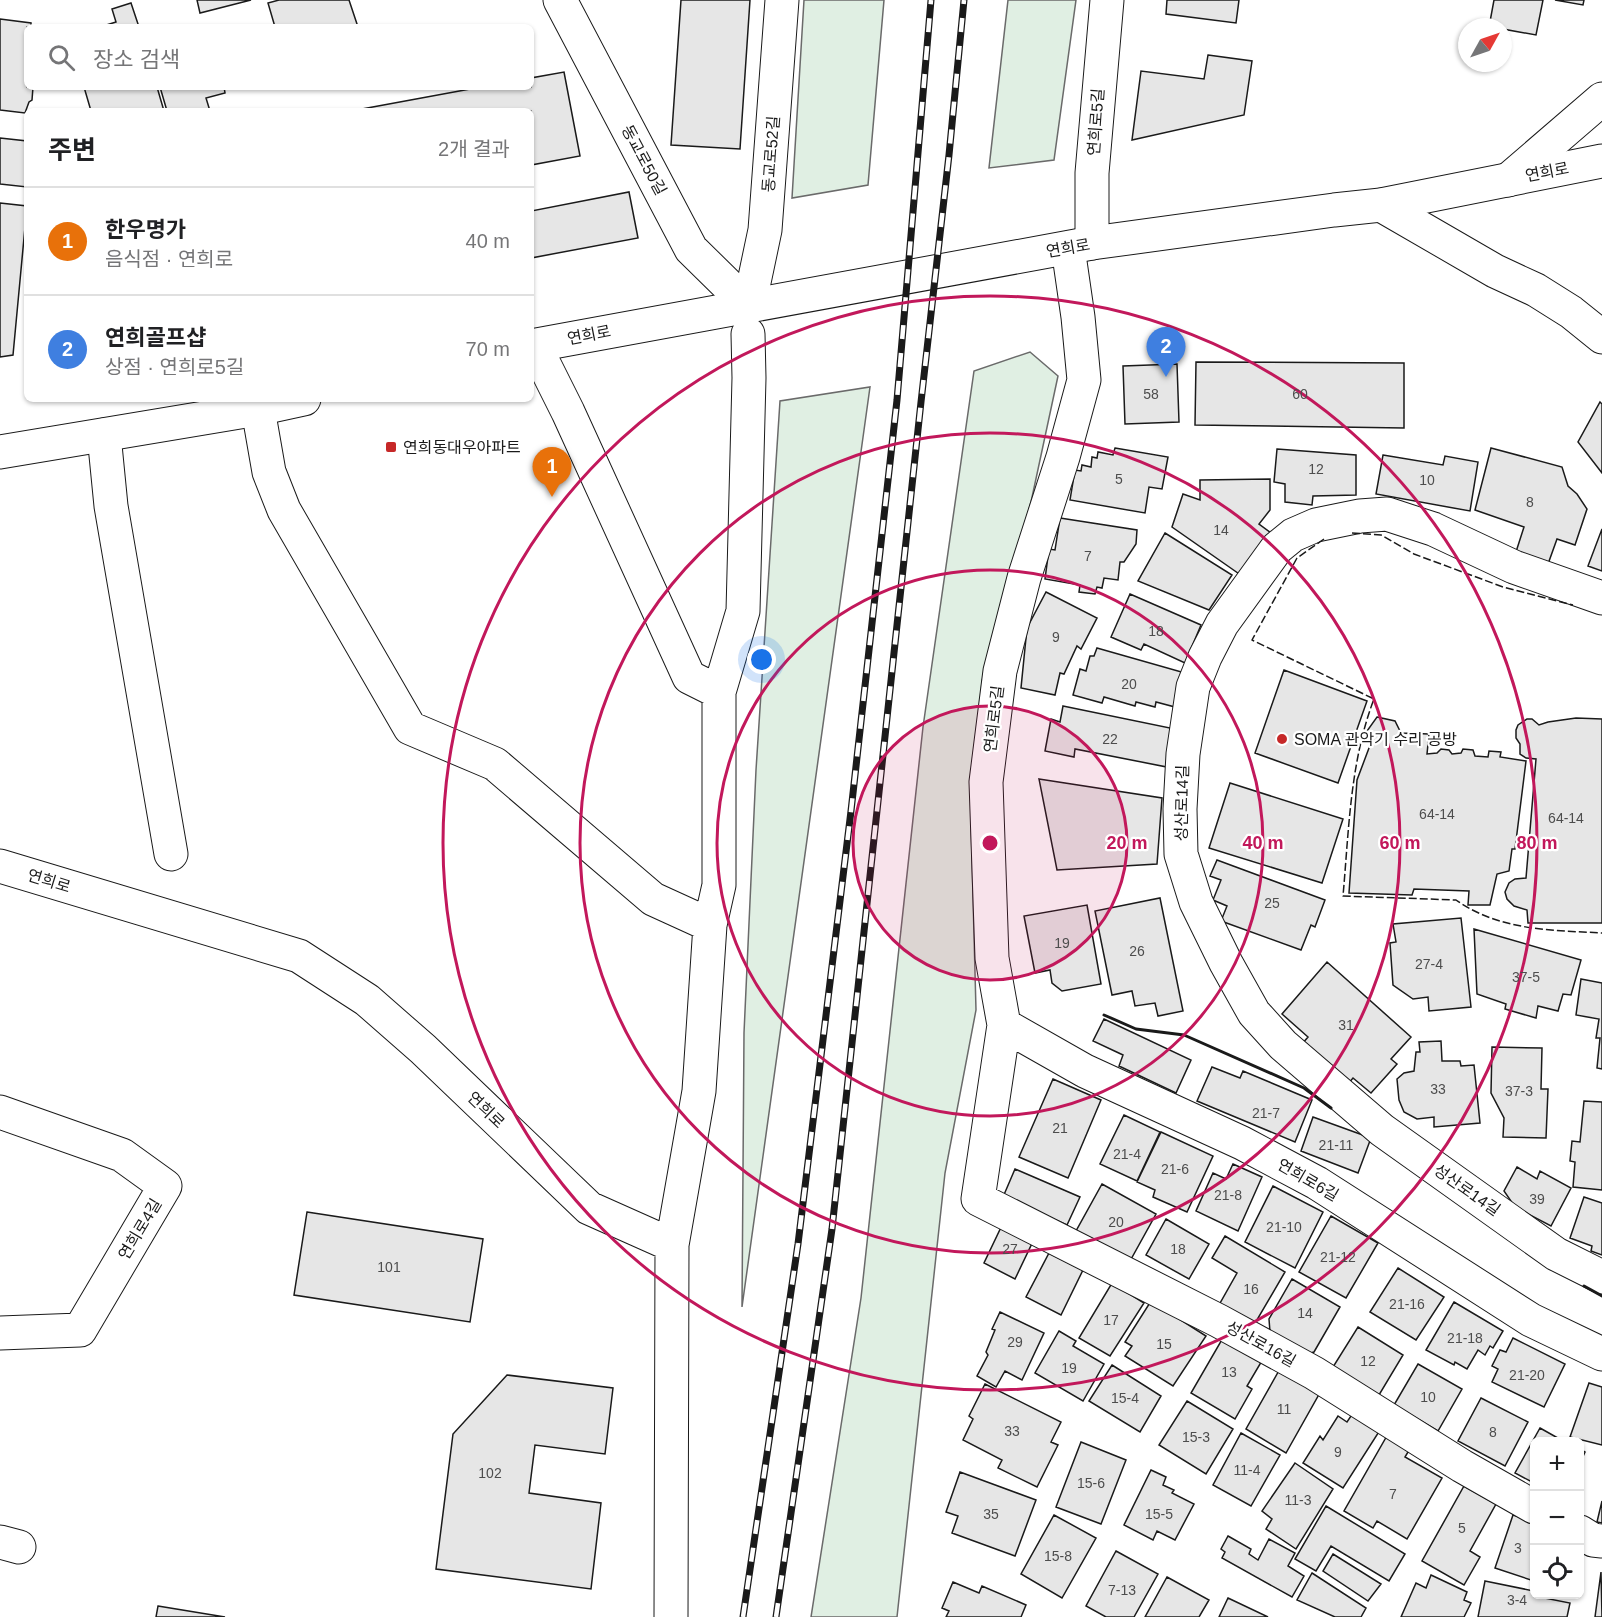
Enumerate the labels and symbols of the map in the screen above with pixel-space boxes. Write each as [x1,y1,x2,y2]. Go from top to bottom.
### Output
north arrow [1458,18,1512,72]
street label: 연희로5길 [1085,88,1107,156]
street label: 동교로52길 [760,115,782,193]
street label: 동교로50길 [618,122,670,198]
street label: 연희로 [1524,159,1571,185]
street label: 연희로 [1045,236,1091,260]
street label: 연희로 [566,322,613,348]
pin: 2 [1146,328,1186,377]
house number: 58 [1143,386,1159,402]
house number: 60 [1292,386,1308,402]
place label: 연희동대우아파트 [403,439,521,456]
marker: 연희동대우아파트 [384,440,398,454]
pin: 1 [532,448,572,497]
house number: 12 [1308,461,1324,477]
house number: 5 [1115,471,1123,487]
house number: 10 [1419,472,1435,488]
house number: 8 [1526,494,1534,510]
house number: 14 [1213,522,1229,538]
house number: 7 [1084,548,1092,564]
house number: 18 [1148,623,1164,639]
house number: 9 [1052,629,1060,645]
your location [747,645,776,674]
house number: 20 [1121,676,1137,692]
street label: 연희로5길 [981,684,1007,754]
house number: 22 [1102,731,1118,747]
place label: SOMA 관악기 수리 공방 [1294,731,1457,748]
marker: SOMA 관악기 수리 공방 [1275,732,1289,746]
street label: 성산로14길 [1173,765,1191,841]
house number: 64-14 [1419,806,1455,822]
house number: 64-14 [1548,810,1584,826]
centre of rings [980,833,1000,853]
text: 20 m [1106,833,1148,853]
text: 40 m [1242,833,1284,853]
text: 60 m [1379,833,1421,853]
text: 80 m [1516,833,1558,853]
street label: 연희로 [25,866,73,896]
house number: 25 [1264,895,1280,911]
house number: 19 [1054,935,1070,951]
house number: 26 [1129,943,1145,959]
house number: 27-4 [1415,956,1443,972]
house number: 37-5 [1512,969,1540,985]
house number: 31 [1338,1017,1354,1033]
house number: 33 [1430,1081,1446,1097]
house number: 37-3 [1505,1083,1533,1099]
street label: 연희로 [464,1089,508,1132]
house number: 21-7 [1252,1105,1280,1121]
house number: 21 [1052,1120,1068,1136]
house number: 21-11 [1319,1137,1354,1153]
house number: 21-4 [1113,1146,1141,1162]
street label: 연희로6길 [1274,1156,1342,1204]
house number: 21-6 [1161,1161,1189,1177]
street label: 성산로14길 [1431,1161,1503,1219]
house number: 21-8 [1214,1187,1242,1203]
house number: 39 [1529,1191,1545,1207]
street label: 연희로4길 [115,1196,165,1262]
house number: 20 [1108,1214,1124,1230]
house number: 21-10 [1266,1219,1302,1235]
house number: 27 [1002,1241,1018,1257]
house number: 18 [1170,1241,1186,1257]
house number: 21-12 [1320,1249,1356,1265]
house number: 101 [377,1259,401,1275]
house number: 16 [1243,1281,1259,1297]
house number: 21-16 [1389,1296,1425,1312]
house number: 14 [1297,1305,1313,1321]
house number: 17 [1103,1312,1119,1328]
street label: 성산로16길 [1223,1318,1299,1370]
house number: 21-18 [1447,1330,1483,1346]
house number: 29 [1007,1334,1023,1350]
house number: 15 [1156,1336,1172,1352]
house number: 12 [1360,1353,1376,1369]
house number: 19 [1061,1360,1077,1376]
house number: 13 [1221,1364,1237,1380]
house number: 21-20 [1509,1367,1545,1383]
house number: 10 [1420,1389,1436,1405]
house number: 15-4 [1111,1390,1139,1406]
house number: 11 [1277,1401,1291,1417]
house number: 33 [1004,1423,1020,1439]
house number: 8 [1489,1424,1497,1440]
house number: 15-3 [1182,1429,1210,1445]
house number: 9 [1334,1444,1342,1460]
house number: 11-4 [1234,1462,1261,1478]
house number: 102 [478,1465,502,1481]
house number: 15-6 [1077,1475,1105,1491]
house number: 7 [1389,1486,1397,1502]
house number: 11-3 [1285,1492,1312,1508]
house number: 35 [983,1506,999,1522]
house number: 15-5 [1145,1506,1173,1522]
house number: 5 [1458,1520,1466,1536]
house number: 3 [1514,1540,1522,1556]
house number: 15-8 [1044,1548,1072,1564]
house number: 7-13 [1108,1582,1136,1598]
house number: 3-4 [1507,1592,1527,1608]

